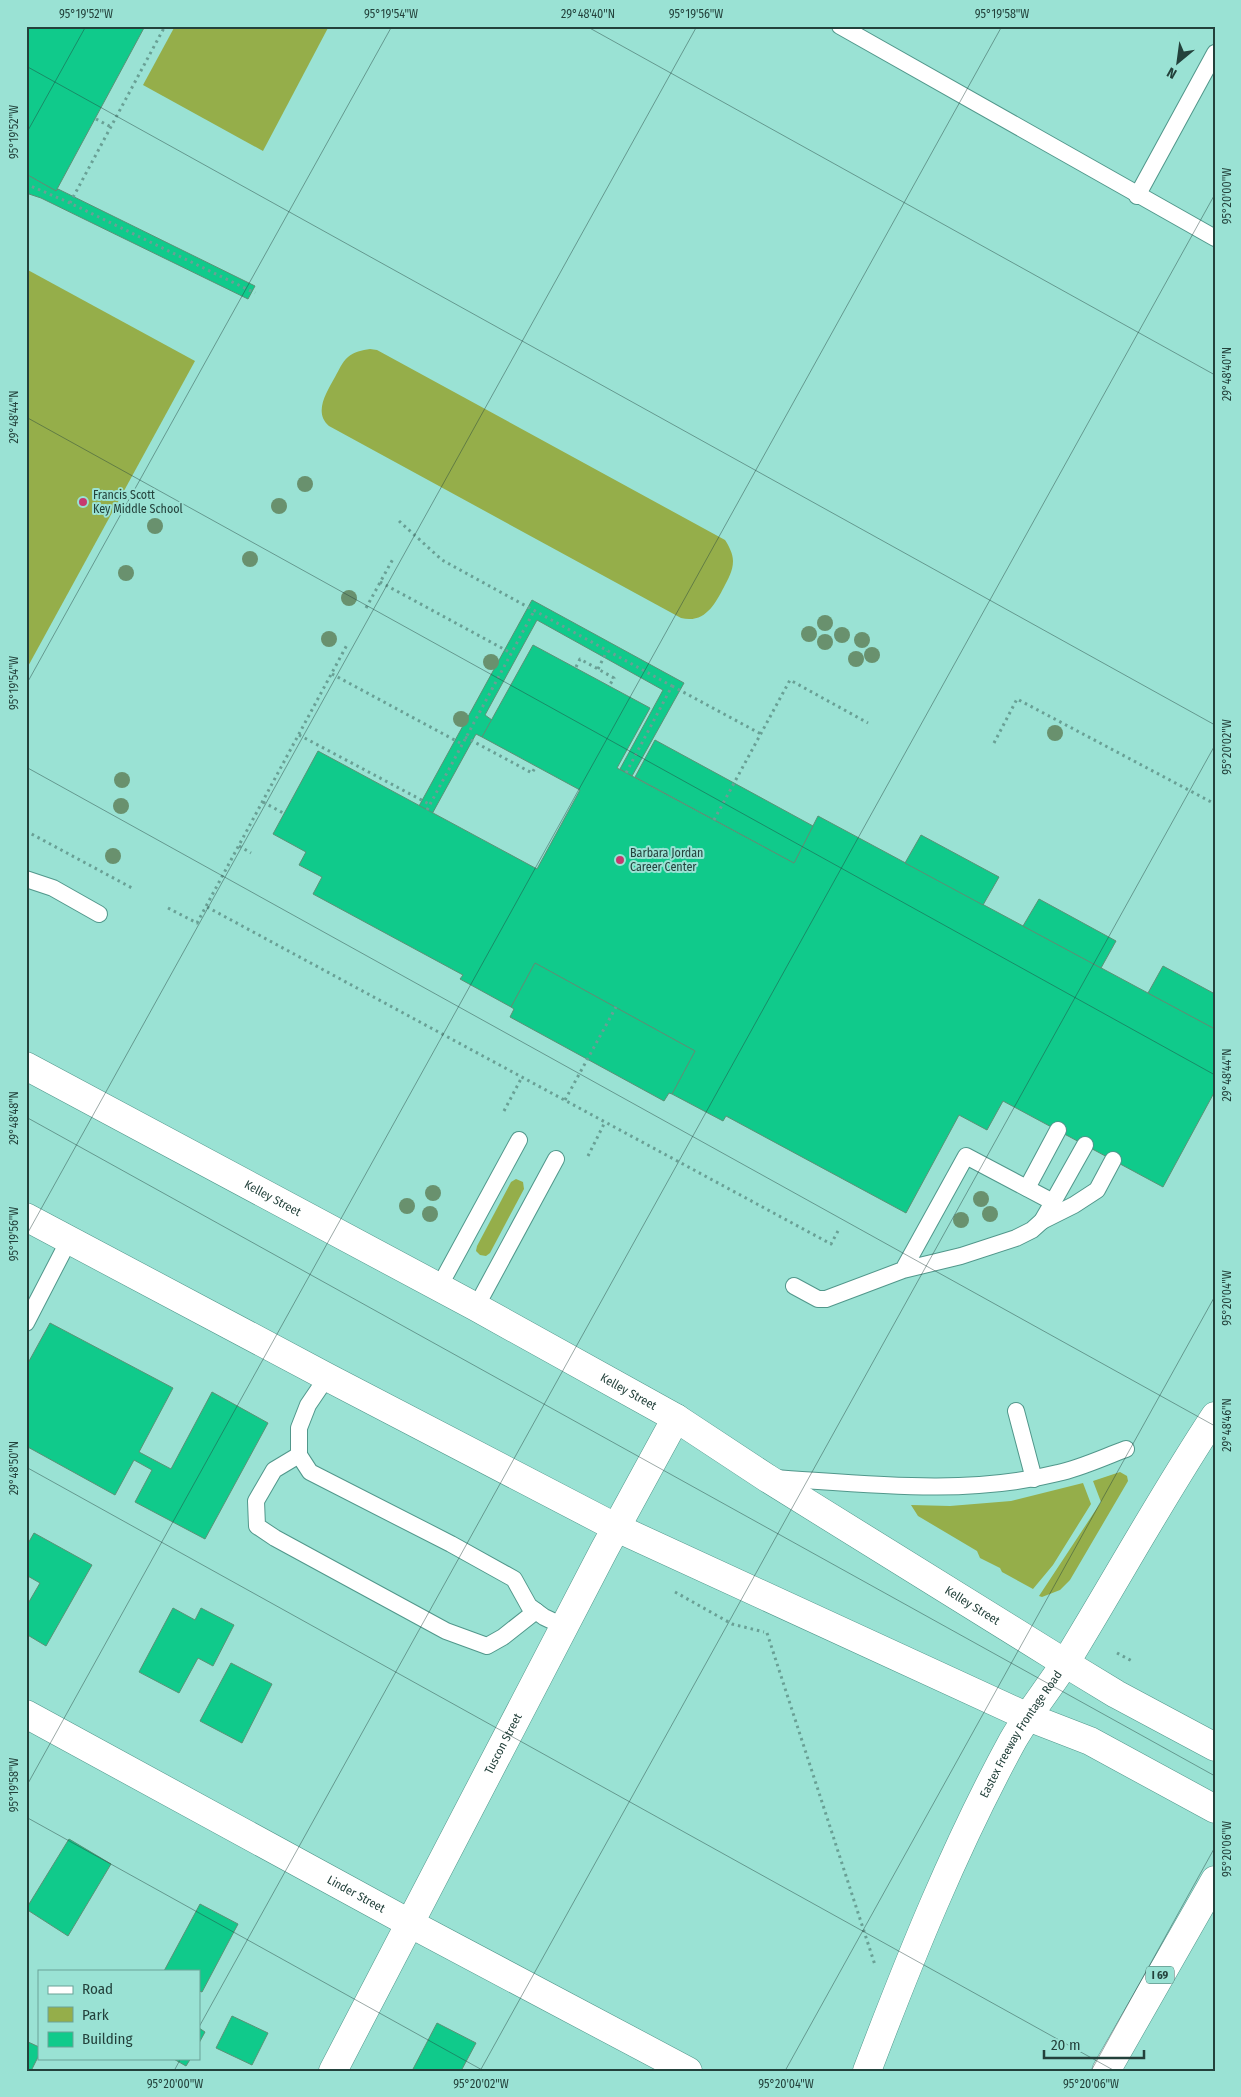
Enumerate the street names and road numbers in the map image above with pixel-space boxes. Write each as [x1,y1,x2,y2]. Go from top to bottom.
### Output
street label: Kelley Street [242,1177,304,1219]
street label: Kelley Street [598,1371,659,1413]
street label: Kelley Street [942,1583,1003,1628]
street label: Eastex Freeway Frontage Road [977,1668,1065,1800]
street label: Tuscon Street [482,1711,525,1776]
street label: Linder Street [325,1873,387,1915]
road number: I 69 [1146,1966,1174,1984]

